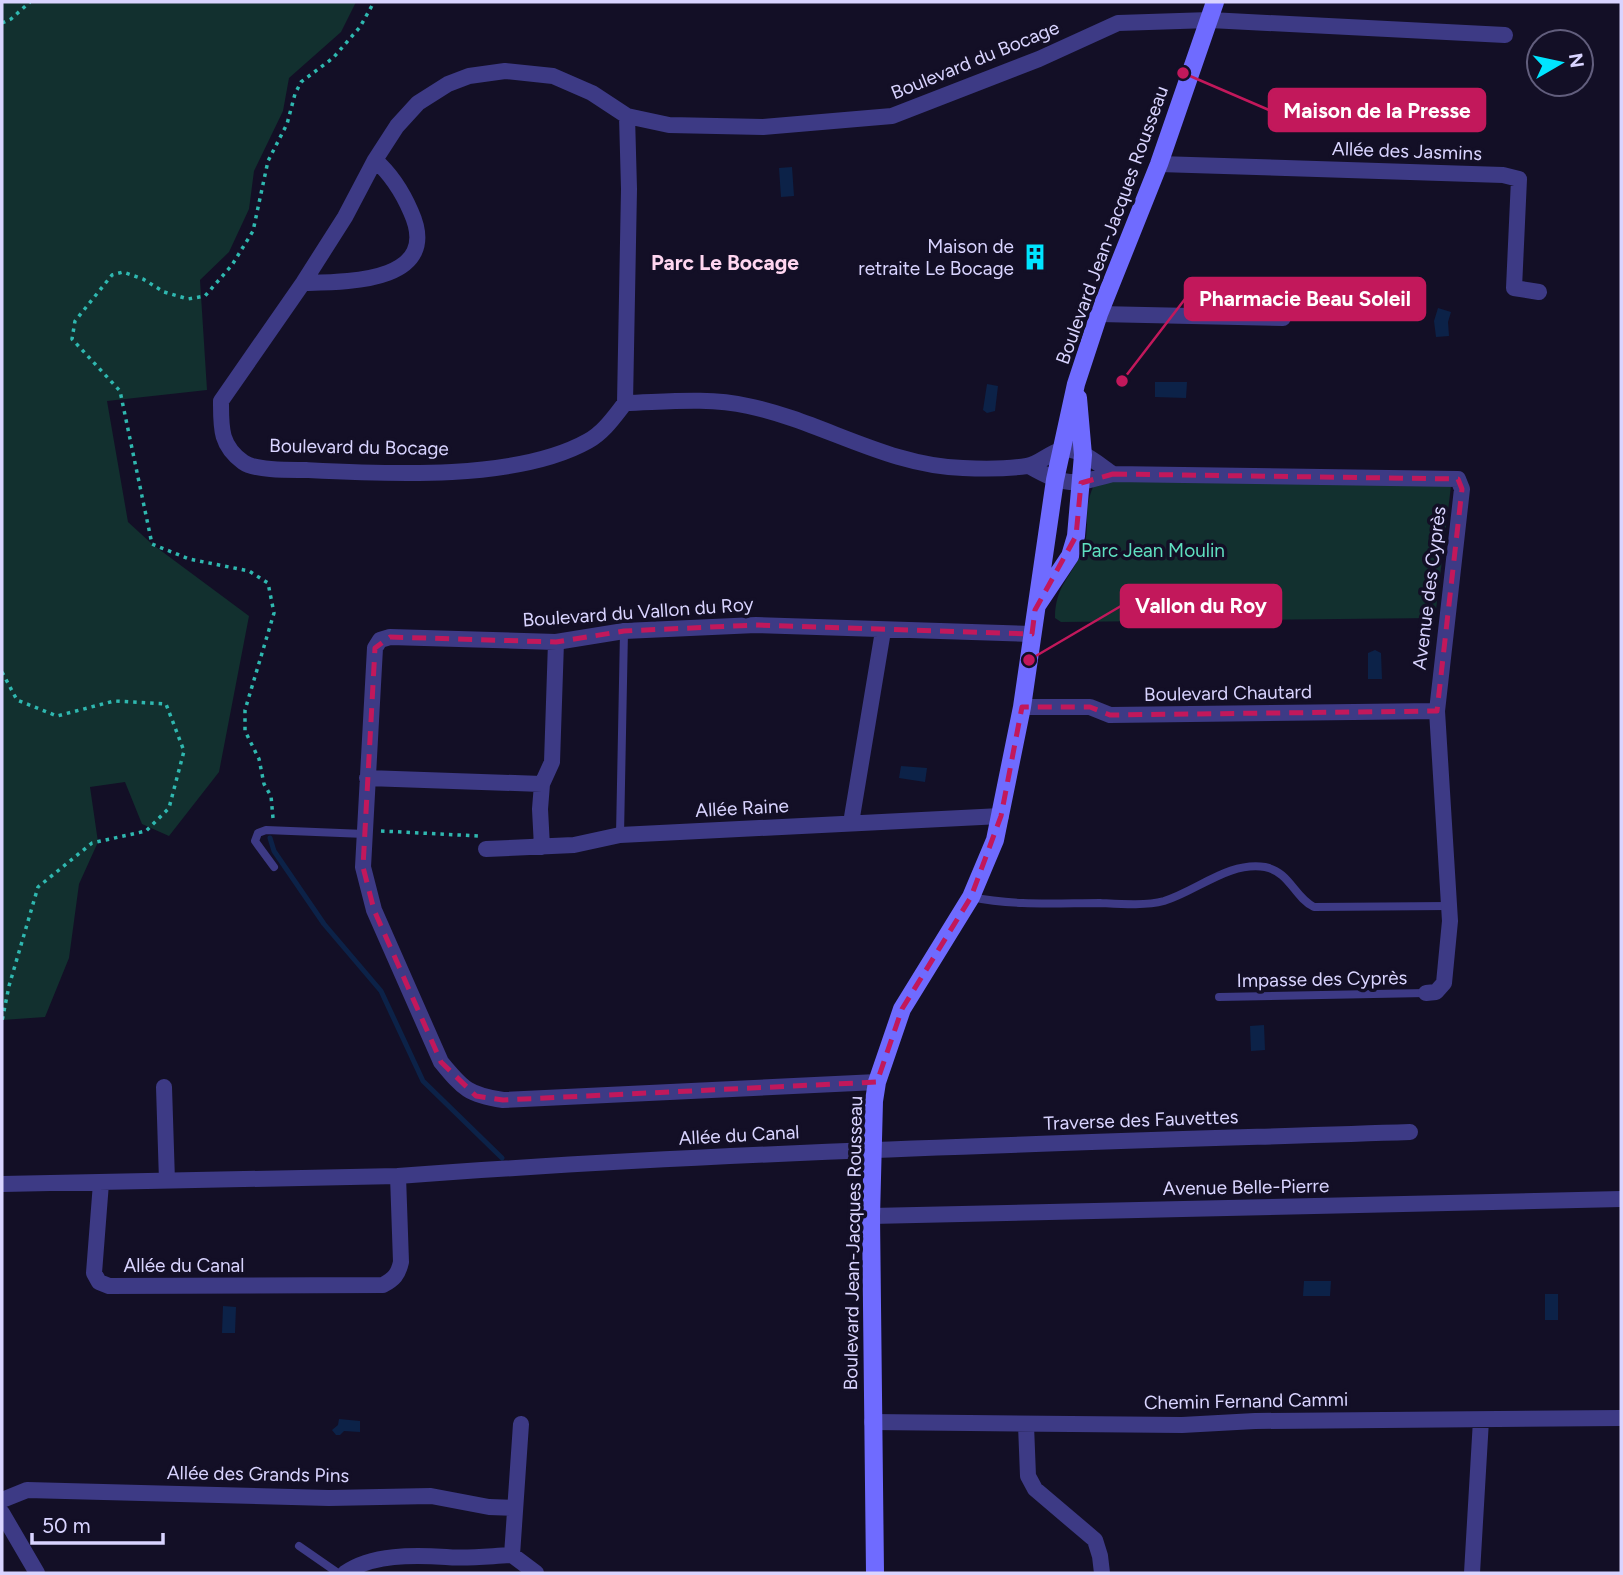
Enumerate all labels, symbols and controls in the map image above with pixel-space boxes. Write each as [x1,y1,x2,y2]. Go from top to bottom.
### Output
street label: Boulevard du Bocage [887,16,1063,104]
north arrow [1525,28,1595,98]
text: N [1564,51,1589,69]
street label: Boulevard Jean-Jacques Rousseau [1051,83,1173,367]
callout: Maison de la Presse [1269,89,1485,131]
text: Maison de la Presse [1283,98,1471,123]
street label: Allée des Jasmins [1332,137,1483,165]
place label: Maison de retraite Le Bocage [858,235,1014,280]
building icon: Maison de retraite Le Bocage [1020,242,1050,272]
district label: Parc Le Bocage [651,250,799,275]
callout: Pharmacie Beau Soleil [1185,278,1425,320]
text: Pharmacie Beau Soleil [1199,286,1411,311]
street label: Boulevard du Bocage [269,434,449,460]
street label: Avenue des Cyprès [1408,505,1450,671]
park label: Parc Jean Moulin [1081,539,1225,562]
callout: Vallon du Roy [1121,585,1281,627]
street label: Boulevard du Vallon du Roy [522,592,754,632]
text: Vallon du Roy [1135,593,1268,618]
street label: Boulevard Chautard [1144,680,1312,706]
street label: Allée Raine [695,794,789,822]
street label: Impasse des Cyprès [1236,966,1408,992]
street label: Boulevard Jean-Jacques Rousseau [839,1095,867,1391]
street label: Traverse des Fauvettes [1043,1105,1239,1135]
street label: Allée du Canal [678,1120,800,1150]
street label: Avenue Belle-Pierre [1163,1174,1329,1200]
street label: Allée du Canal [124,1254,244,1277]
street label: Chemin Fernand Cammi [1144,1388,1348,1414]
street label: Allée des Grands Pins [167,1461,350,1487]
scale bar [32,1502,163,1546]
text: 50 m [42,1513,91,1538]

